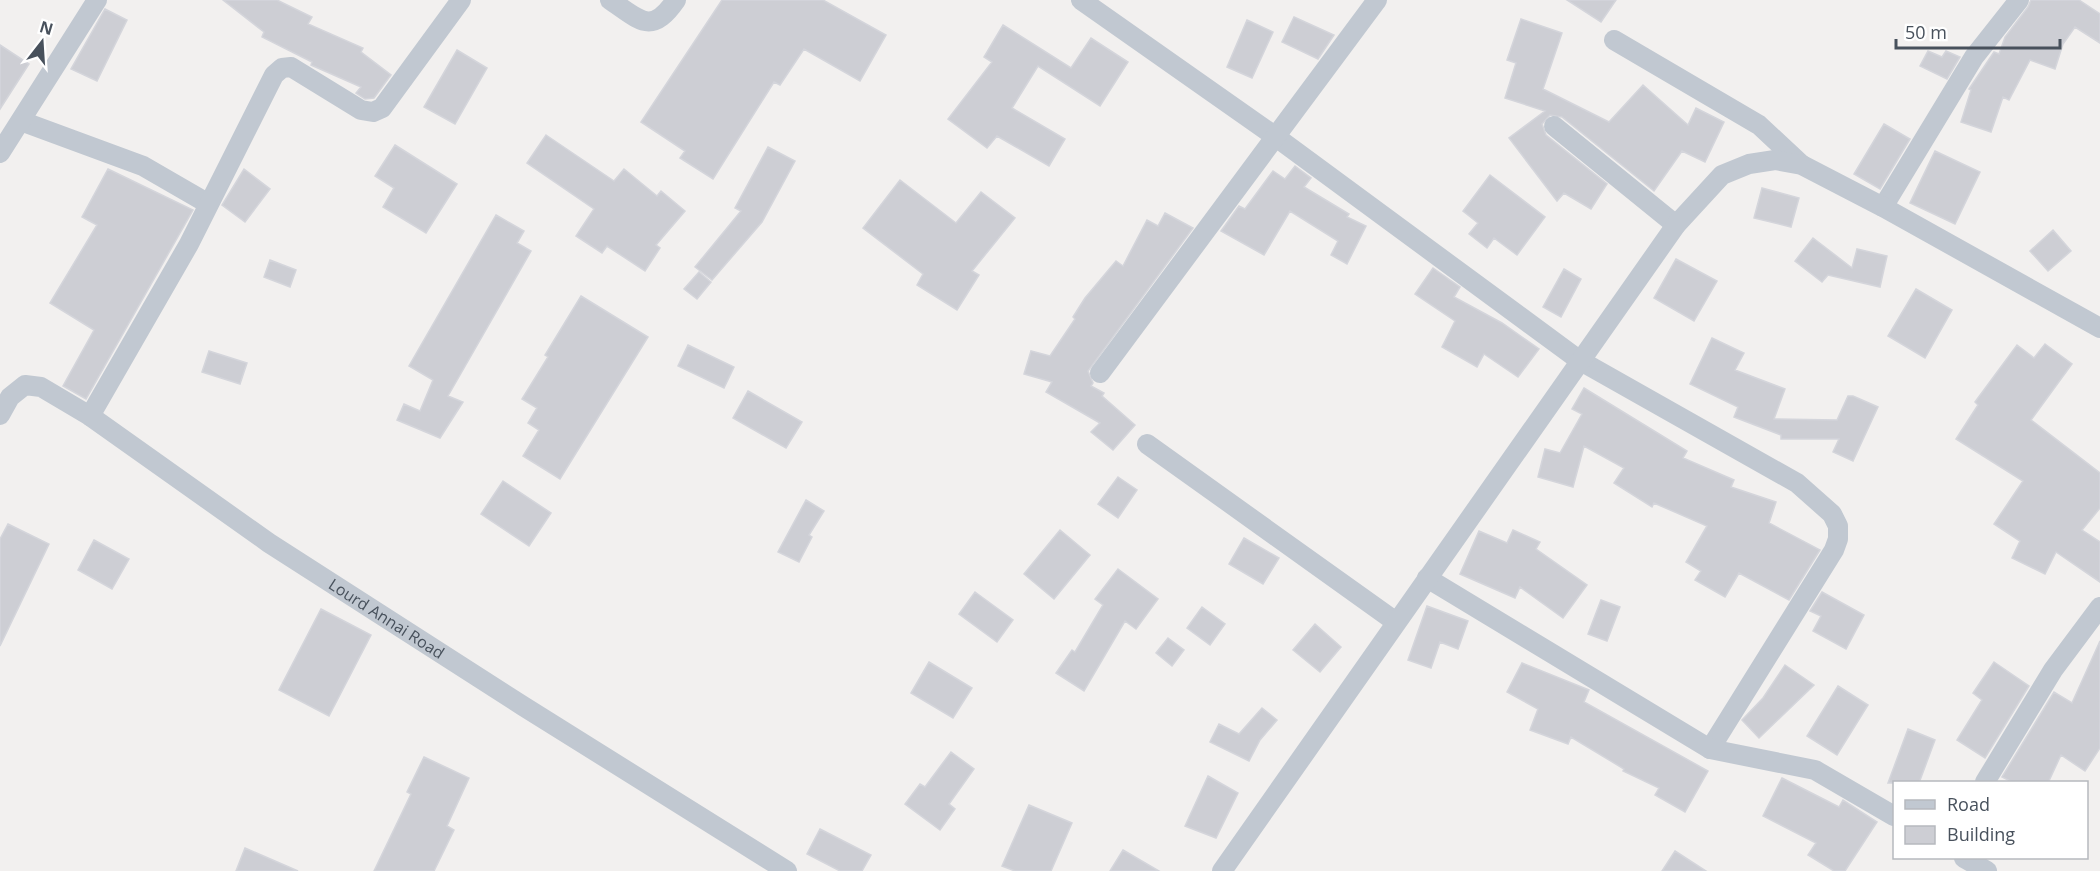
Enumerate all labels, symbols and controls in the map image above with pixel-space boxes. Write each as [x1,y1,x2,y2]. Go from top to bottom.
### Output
north arrow [12,12,72,72]
scale bar [1896,12,2060,50]
text: N [37,15,56,40]
text: 50 m [1905,20,1947,44]
street label: Lourd Annai Road [324,573,449,664]
legend [1893,781,2088,859]
text: Road [1947,792,1990,816]
text: Building [1947,822,2015,846]

